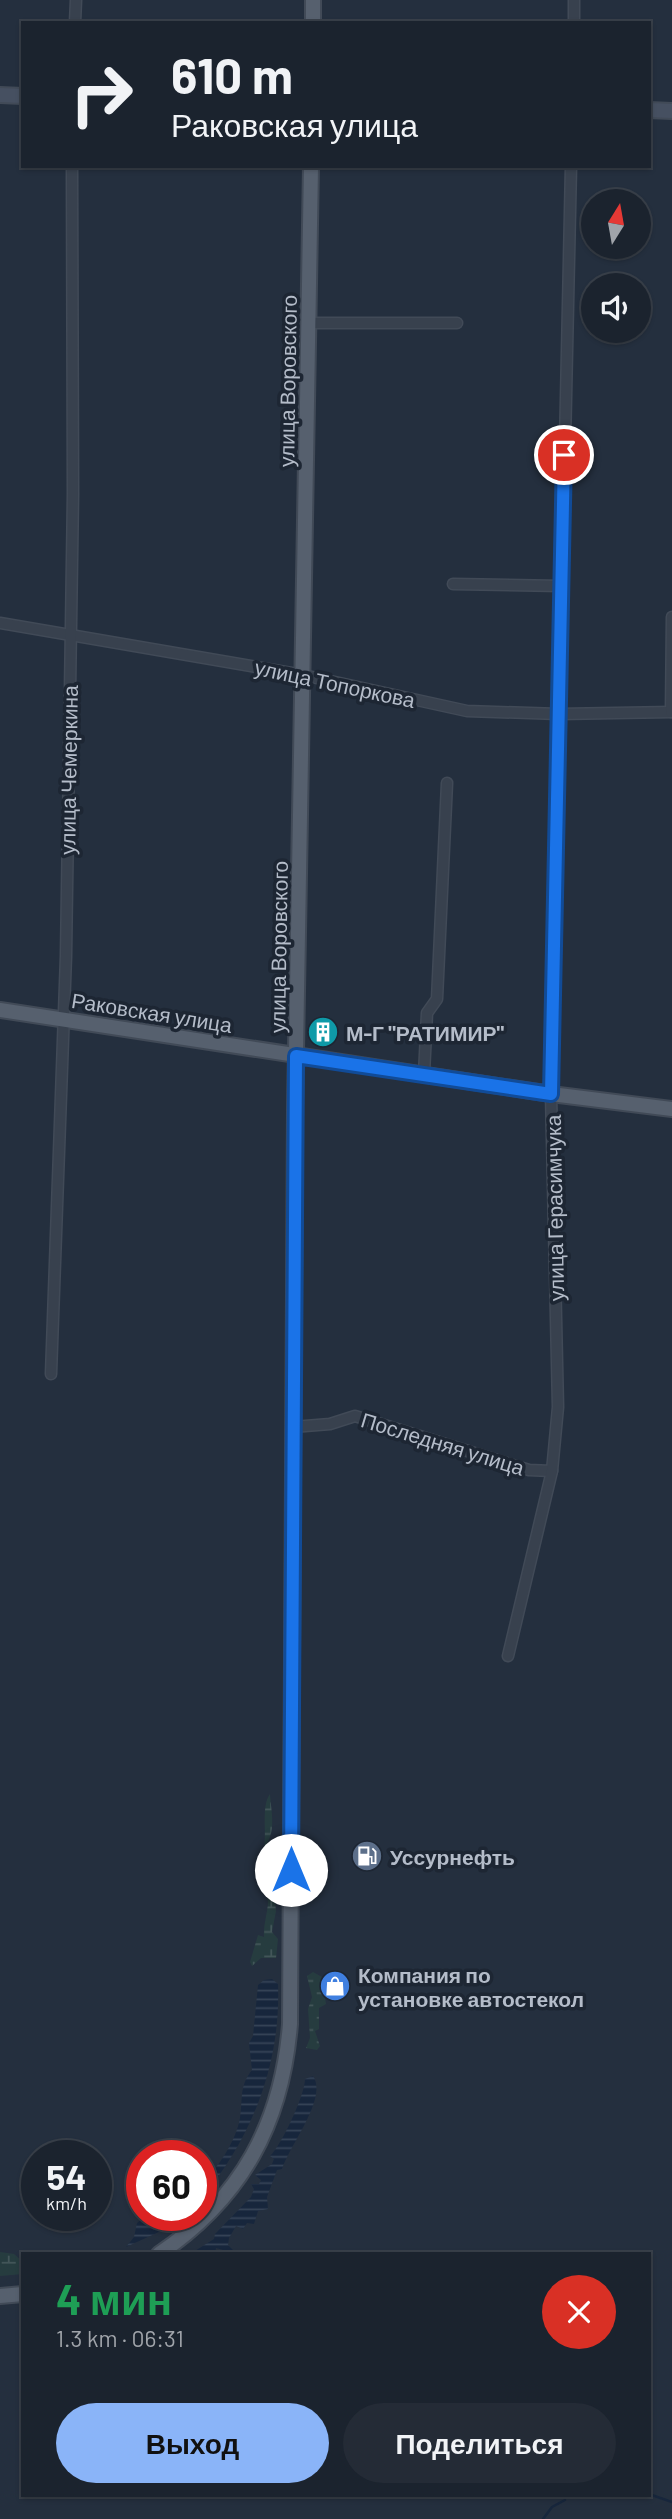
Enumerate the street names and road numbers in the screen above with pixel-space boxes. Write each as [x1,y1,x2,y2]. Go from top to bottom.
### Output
street label: улица Воровского [273,295,301,467]
street label: улица Топоркова [253,654,418,712]
street label: улица Чемеркина [54,685,82,855]
street label: улица Воровского [264,861,292,1033]
street label: Раковская улица [70,987,234,1037]
street label: улица Герасимчука [540,1114,568,1301]
street label: Последняя улица [358,1406,528,1480]

